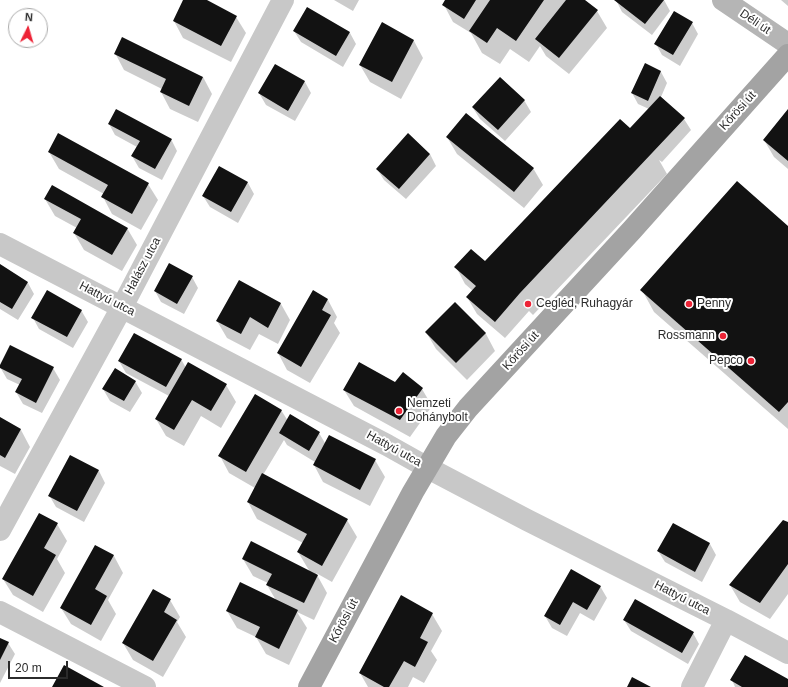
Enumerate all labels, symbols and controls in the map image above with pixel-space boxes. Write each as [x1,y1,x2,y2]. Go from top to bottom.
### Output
street label: Déli út [737,7,773,37]
north arrow [8,8,48,48]
text: N [24,11,33,23]
street label: Kőrösi út [717,89,759,133]
street label: Halász utca [122,235,164,297]
street label: Hattyú utca [77,279,137,319]
place label: Cegléd, Ruhagyár [536,297,633,311]
place label: Penny [697,297,731,311]
marker: Cegléd, Ruhagyár [523,299,533,309]
marker: Penny [684,299,694,309]
street label: Kőrösi út [500,329,542,373]
place label: Rossmann [658,329,715,343]
marker: Rossmann [718,331,728,341]
place label: Pepco [709,354,743,368]
marker: Pepco [746,356,756,366]
place label: Nemzeti Dohánybolt [407,397,468,425]
marker: Nemzeti Dohánybolt [394,406,404,416]
street label: Hattyú utca [364,428,424,470]
street label: Hattyú utca [652,578,712,618]
street label: Kőrösi út [327,597,361,645]
scale bar [10,653,70,679]
text: 20 m [15,661,42,675]

